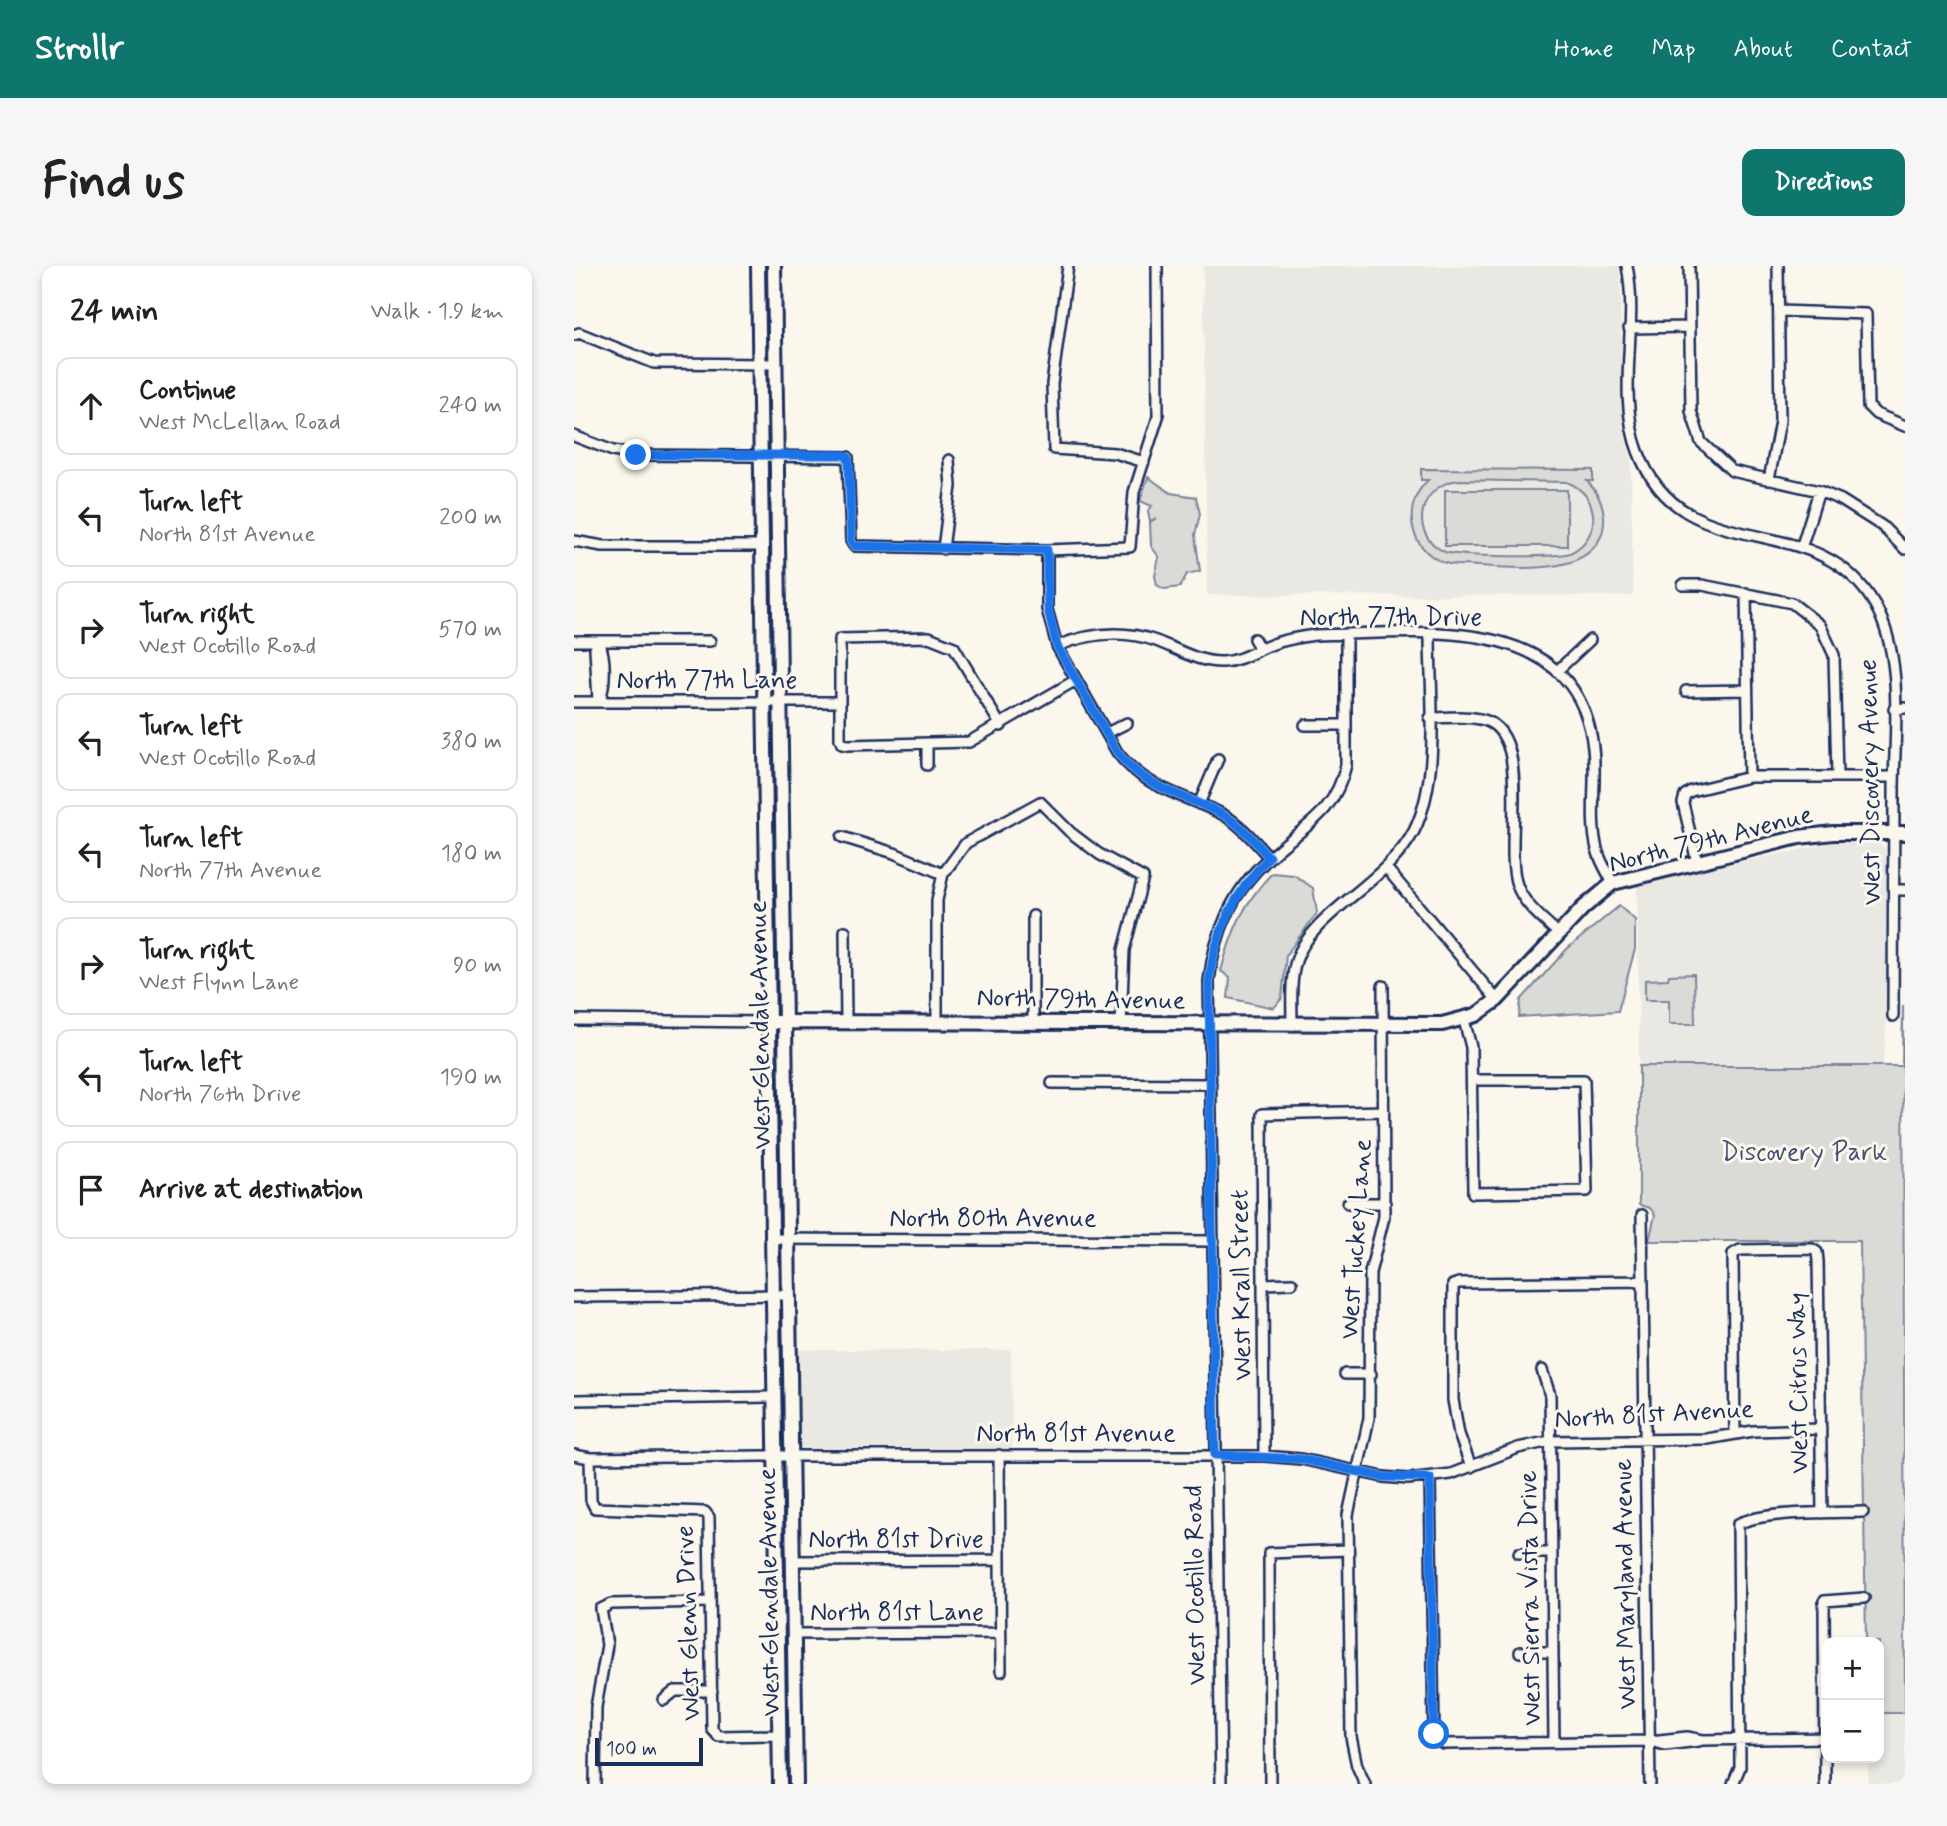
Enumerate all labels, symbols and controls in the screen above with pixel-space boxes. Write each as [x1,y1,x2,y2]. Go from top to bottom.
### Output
text: Strollr [35,27,124,71]
text: Home [1554,34,1614,65]
text: Map [1652,34,1696,65]
text: About [1734,34,1793,65]
text: Contact [1831,34,1912,65]
button: Directions [1742,149,1905,216]
text: Find us [42,150,185,215]
text: 24 min [70,292,159,331]
text: Walk · 1.9 km [370,297,504,327]
text: Continue [139,374,236,408]
icon: ahead [72,387,110,425]
text: 240 m [438,391,502,421]
text: West McLellan Road [139,408,341,438]
route end [620,439,651,470]
text: Turn left [139,486,243,520]
icon: left [72,499,110,537]
text: 200 m [439,503,502,533]
text: North 81st Avenue [139,520,316,550]
text: Turn right [139,598,255,632]
street label: North 77th Drive [1300,601,1482,635]
icon: right [72,611,110,649]
text: 570 m [438,615,502,645]
text: West Ocotillo Road [139,632,316,662]
street label: West Discovery Avenue [1852,659,1890,905]
street label: North 77th Lane [617,664,797,698]
text: Turn left [139,710,243,744]
icon: left [72,723,110,761]
text: 380 m [441,727,502,757]
text: West Ocotillo Road [139,744,316,774]
street label: North 79th Avenue [1605,798,1817,882]
text: Turn left [139,822,243,856]
icon: left [72,835,110,873]
text: 180 m [441,839,502,869]
text: North 77th Avenue [139,856,322,886]
street label: West Glendale Avenue [742,900,780,1150]
text: Turn right [139,934,255,968]
icon: right [72,947,110,985]
text: 90 m [453,951,502,981]
text: West Flynn Lane [139,968,299,998]
street label: North 79th Avenue [976,981,1186,1019]
text: Turn left [139,1046,243,1080]
icon: left [72,1059,110,1097]
text: 190 m [440,1063,502,1093]
text: North 76th Drive [139,1080,301,1110]
park label: Discovery Park [1721,1136,1887,1170]
street label: West Tuckey Lane [1333,1137,1381,1341]
icon: arrive [72,1171,110,1209]
text: Arrive at destination [139,1173,363,1207]
street label: West Krall Street [1223,1189,1261,1381]
street label: North 80th Avenue [889,1202,1097,1236]
street label: West Citrus Way [1780,1292,1818,1474]
street label: North 81st Avenue [1553,1393,1755,1437]
street label: North 81st Avenue [976,1417,1176,1451]
street label: West Maryland Avenue [1607,1458,1645,1710]
street label: West Glendale Avenue [751,1467,789,1717]
street label: West Sierra Vista Drive [1512,1470,1550,1726]
street label: West Ocotillo Road [1177,1485,1215,1685]
street label: North 81st Drive [808,1523,984,1557]
street label: West Glenn Drive [669,1525,709,1721]
street label: North 81st Lane [810,1596,984,1630]
map controls [1821,1637,1884,1763]
button: + [1821,1637,1884,1700]
button: − [1821,1700,1884,1763]
route start [1418,1718,1449,1749]
scale bar [595,1735,704,1767]
text: 100 m [606,1737,657,1762]

